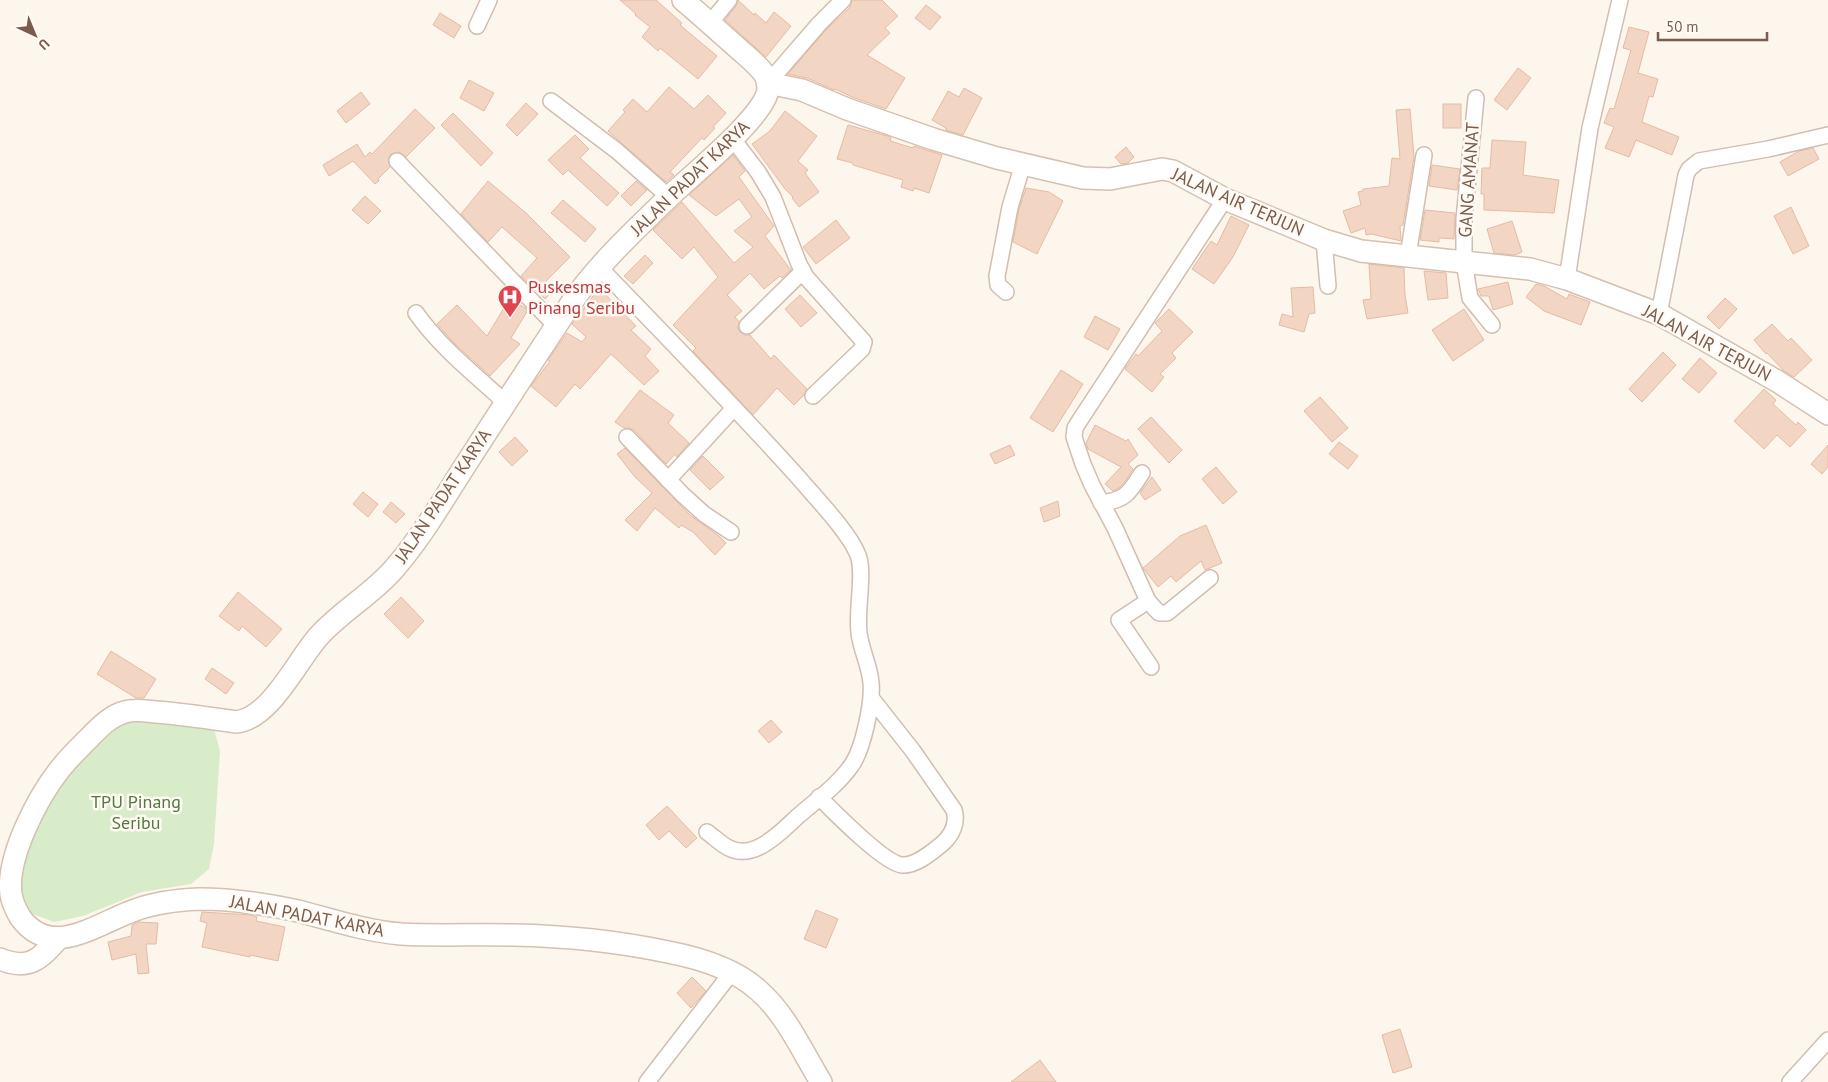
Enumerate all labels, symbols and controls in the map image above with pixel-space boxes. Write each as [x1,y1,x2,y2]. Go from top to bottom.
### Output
north arrow [10,10,60,60]
scale bar [1658,10,1767,42]
text: 50 m [1666,17,1699,36]
text: U [35,35,53,54]
street label: JALAN PADAT KARYA [625,115,754,241]
street label: GANG AMANAT [1453,121,1484,238]
street label: JALAN AIR TERJUN [1168,162,1308,241]
place label: Puskesmas Pinang Seribu [528,275,635,319]
hospital icon: Puskesmas Pinang Seribu [497,284,523,318]
street label: JALAN AIR TERJUN [1638,299,1775,386]
street label: JALAN PADAT KARYA [389,424,496,568]
park label: TPU Pinang Seribu [91,790,181,834]
street label: JALAN PADAT KARYA [227,889,387,942]

